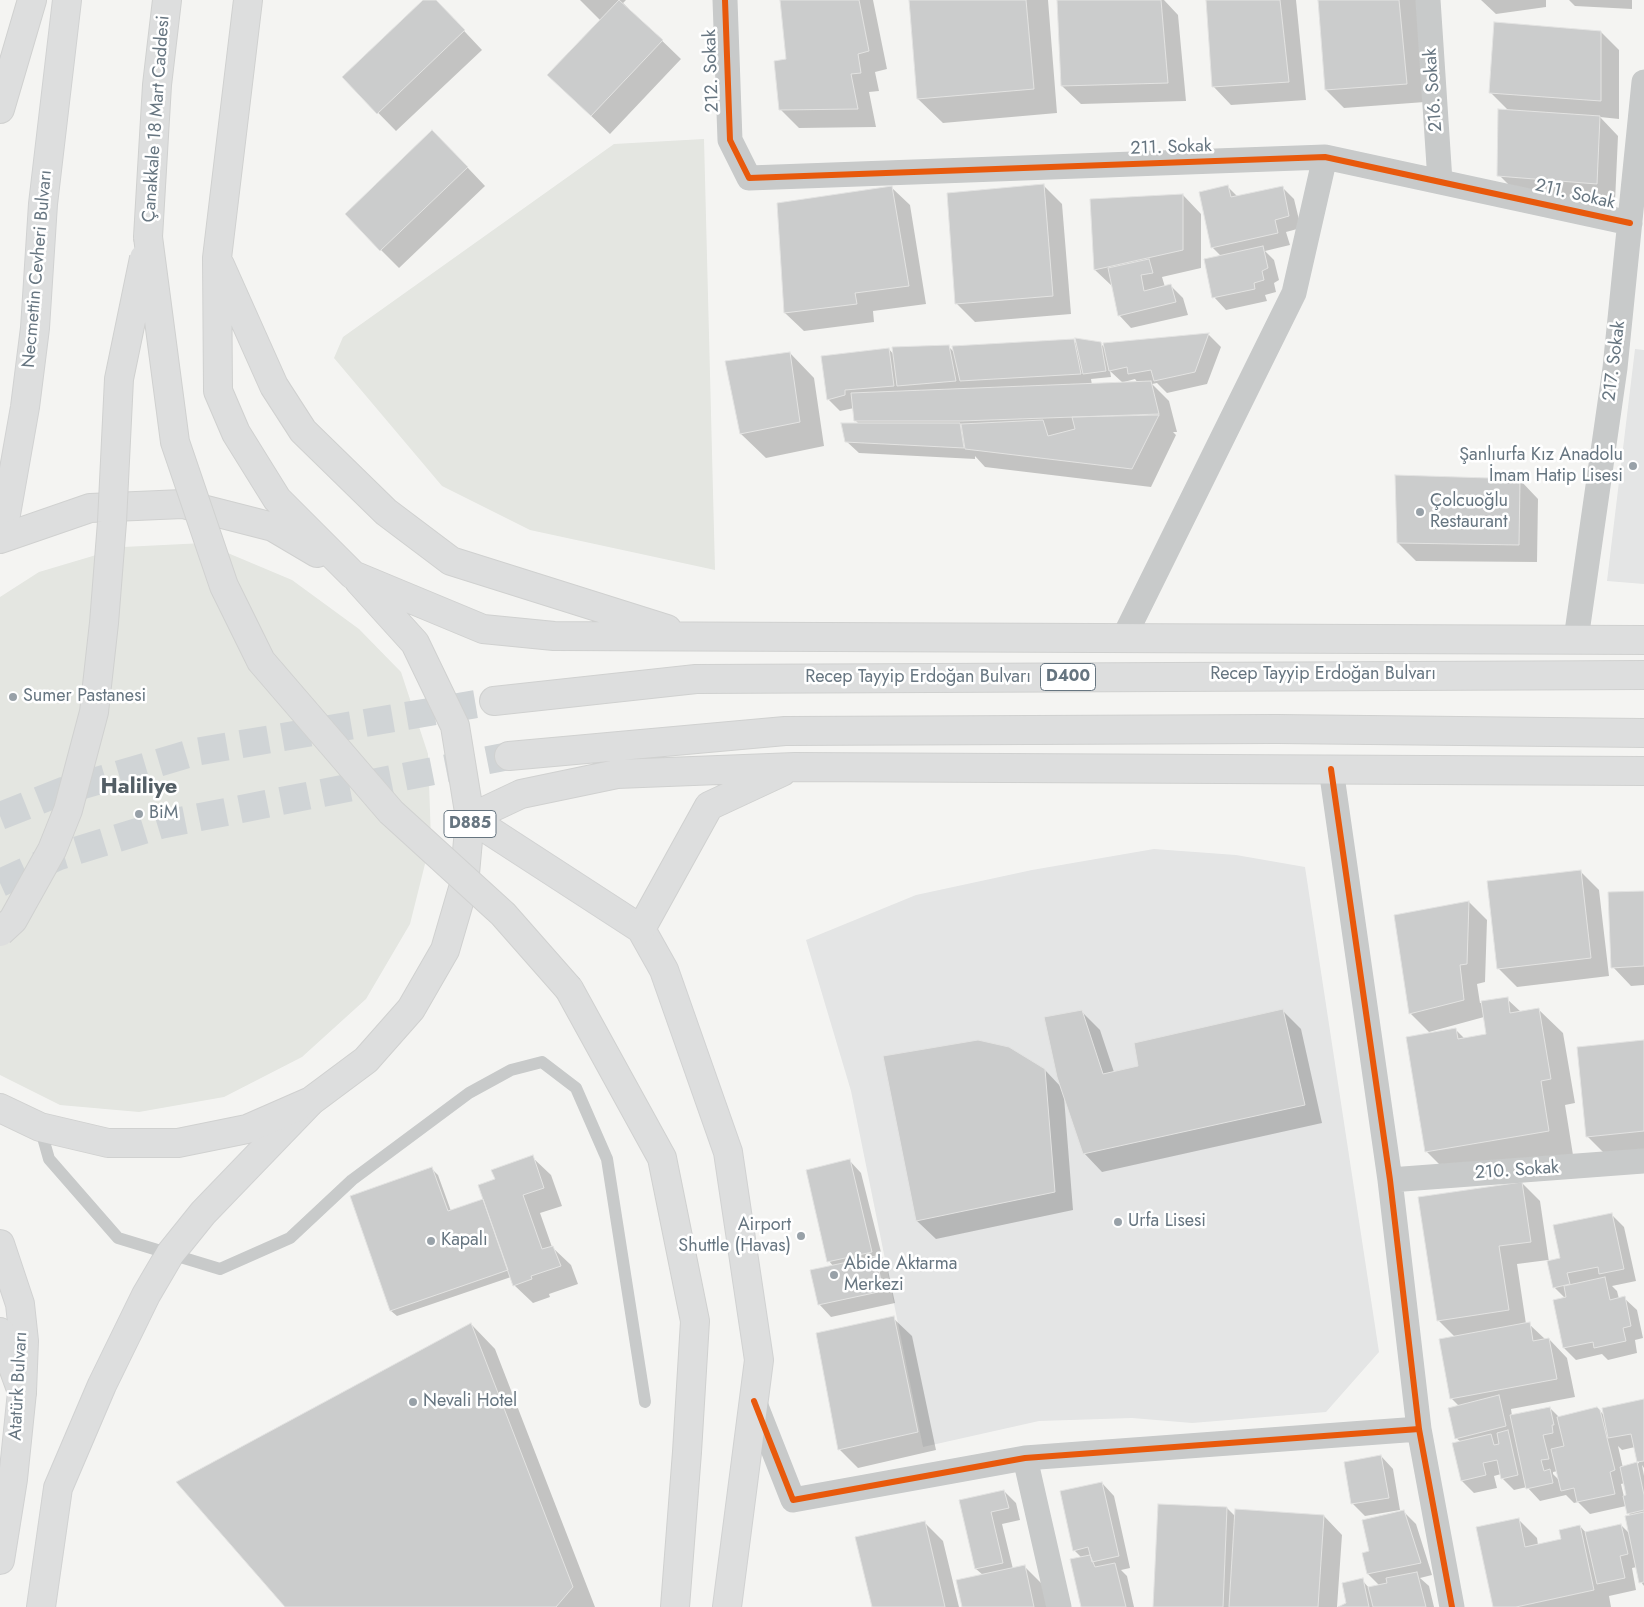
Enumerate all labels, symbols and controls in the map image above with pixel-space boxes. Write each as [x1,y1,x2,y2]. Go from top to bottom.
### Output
street label: Çanakkale 18 Mart Caddesi [139,15,175,223]
street label: 212. Sokak [700,29,724,113]
street label: 216. Sokak [1420,47,1448,133]
street label: 211. Sokak [1130,136,1212,160]
street label: Necmettin Cevheri Bulvarı [19,169,57,369]
street label: 211. Sokak [1533,175,1617,215]
street label: 217. Sokak [1599,319,1631,403]
place label: Şanlıurfa Kız Anadolu İmam Hatip Lisesi [1459,445,1623,488]
marker: Şanlıurfa Kız Anadolu İmam Hatip Lisesi [1627,460,1639,472]
place label: Çolcuoğlu Restaurant [1430,491,1508,534]
marker: Çolcuoğlu Restaurant [1414,506,1426,518]
road number: D400 [1040,664,1096,690]
street label: Recep Tayyip Erdoğan Bulvarı [1210,664,1436,686]
street label: Recep Tayyip Erdoğan Bulvarı [805,667,1031,689]
place label: Sumer Pastanesi [23,686,146,708]
marker: Sumer Pastanesi [7,691,19,703]
district label: Haliliye [101,775,177,801]
place label: BiM [149,803,178,825]
marker: BiM [133,808,145,820]
road number: D885 [444,811,496,838]
street label: 210. Sokak [1474,1157,1560,1185]
place label: Urfa Lisesi [1128,1211,1206,1233]
place label: Airport Shuttle (Havas) [678,1215,791,1258]
marker: Urfa Lisesi [1112,1216,1124,1228]
place label: Kapalı [441,1230,488,1252]
marker: Airport Shuttle (Havas) [795,1230,807,1242]
marker: Kapalı [425,1235,437,1247]
place label: Abide Aktarma Merkezi [844,1254,957,1296]
marker: Abide Aktarma Merkezi [828,1269,840,1281]
street label: Atatürk Bulvarı [5,1331,33,1441]
place label: Nevali Hotel [423,1391,517,1413]
marker: Nevali Hotel [407,1396,419,1408]

